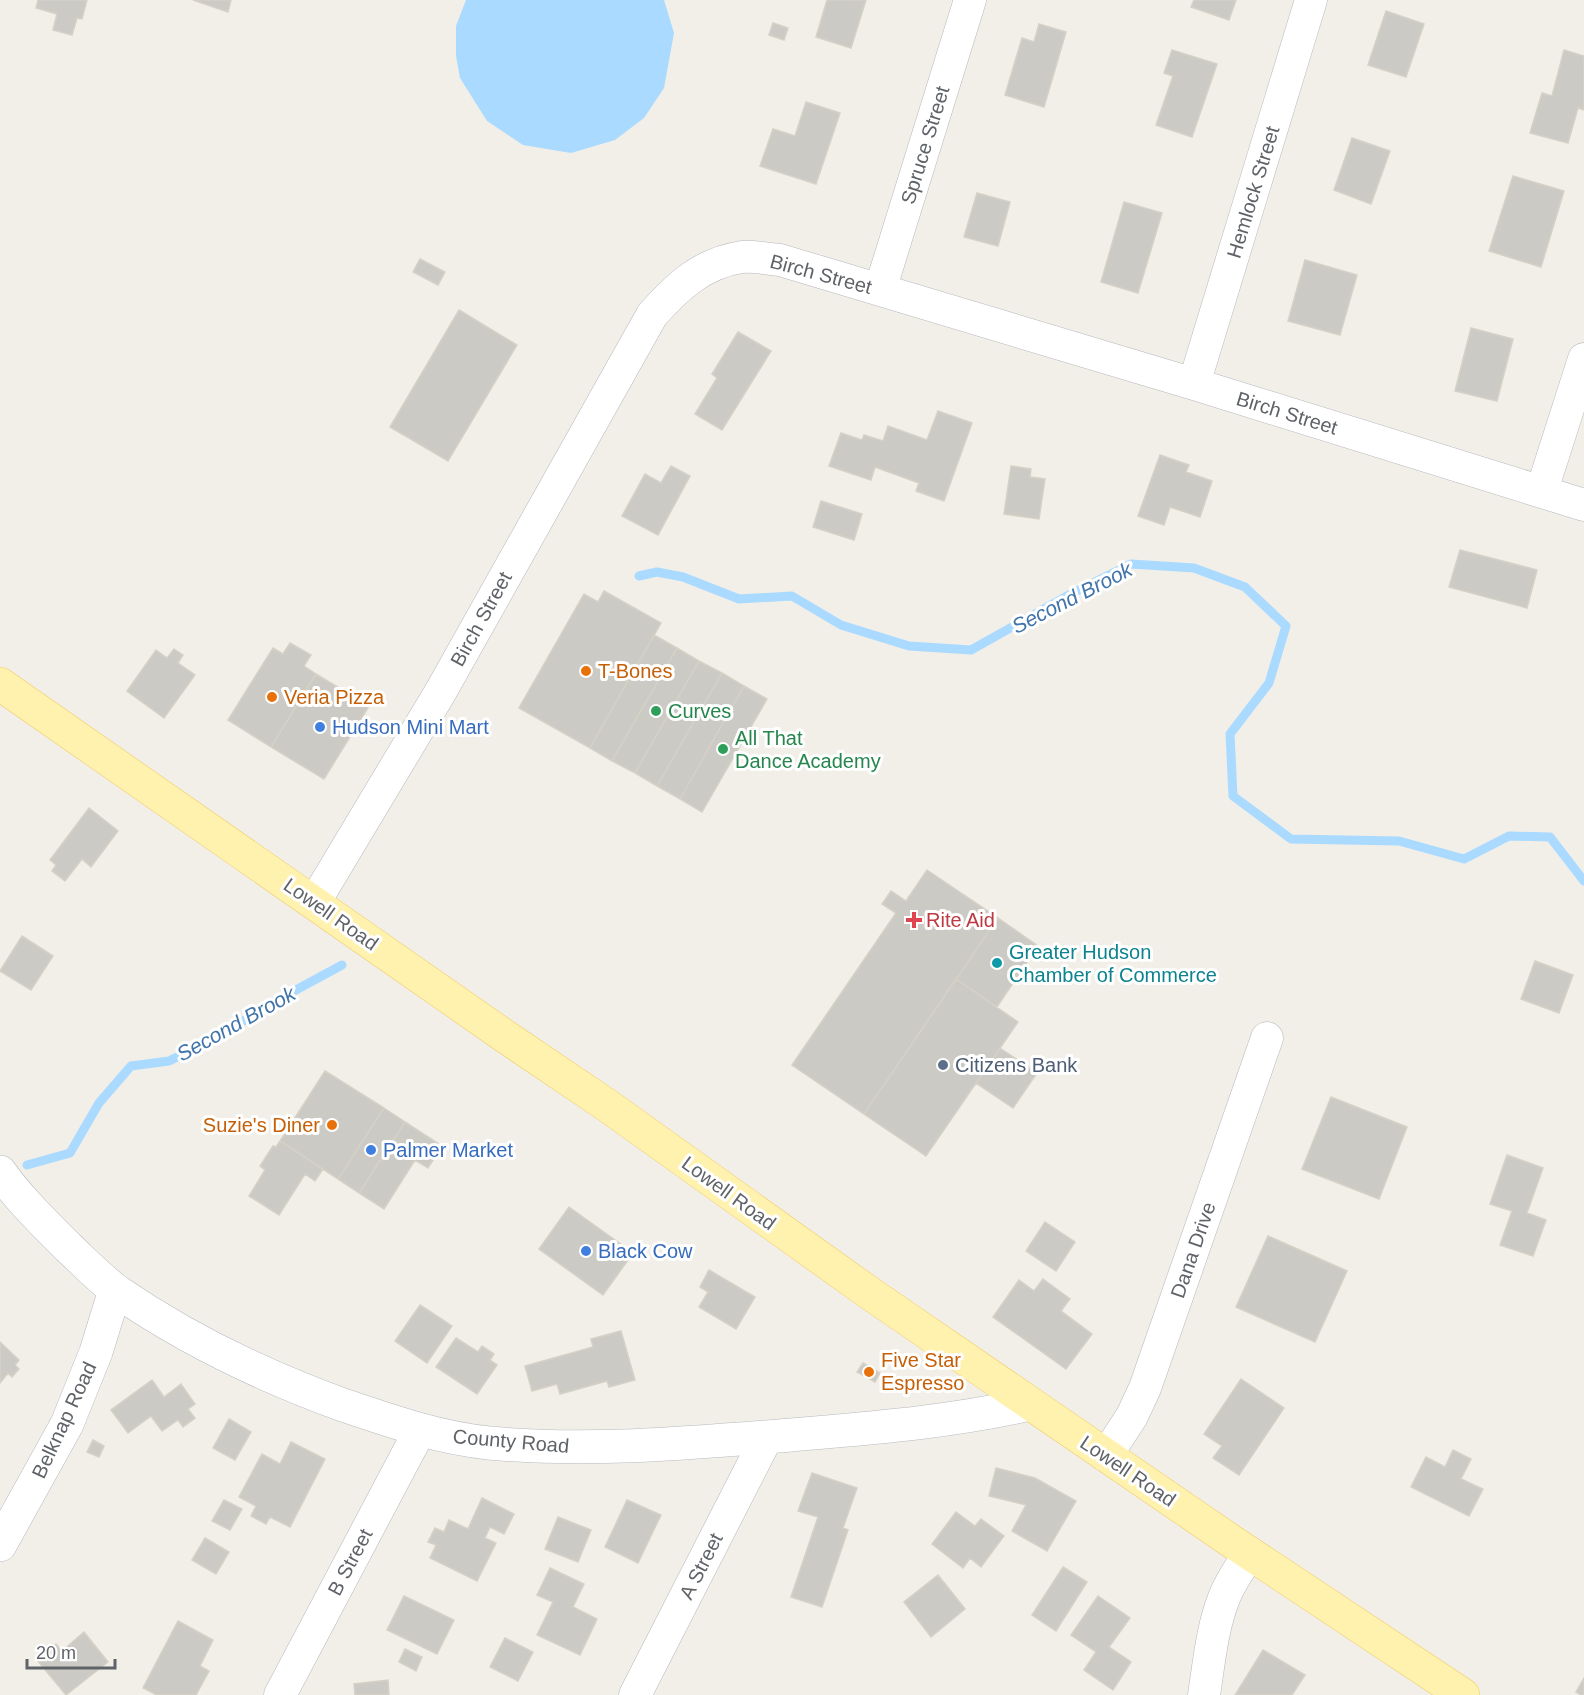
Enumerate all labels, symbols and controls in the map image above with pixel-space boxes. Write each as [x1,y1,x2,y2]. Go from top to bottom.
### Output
street label: Spruce Street [897,83,954,207]
street label: Hemlock Street [1222,123,1284,261]
street label: Birch Street [768,250,875,298]
street label: Birch Street [1234,387,1341,439]
water label: Second Brook [1008,557,1137,638]
street label: Birch Street [446,568,516,670]
place label: T-Bones [598,660,672,682]
marker: T-Bones [579,664,593,678]
place label: Veria Pizza [284,686,385,708]
marker: Veria Pizza [265,690,279,704]
place label: Curves [668,700,731,722]
marker: Curves [649,704,663,718]
place label: Hudson Mini Mart [332,716,489,738]
marker: Hudson Mini Mart [313,720,327,734]
place label: All That Dance Academy [735,727,881,772]
marker: All That Dance Academy [716,742,730,756]
street label: Lowell Road [280,873,382,955]
place label: Rite Aid [926,909,995,931]
marker: Rite Aid [907,913,921,927]
place label: Greater Hudson Chamber of Commerce [1009,941,1217,986]
marker: Greater Hudson Chamber of Commerce [990,956,1004,970]
water label: Second Brook [172,981,300,1066]
place label: Citizens Bank [955,1054,1078,1076]
marker: Citizens Bank [936,1058,950,1072]
place label: Suzie's Diner [203,1114,320,1136]
marker: Suzie's Diner [325,1118,339,1132]
place label: Palmer Market [383,1139,513,1161]
marker: Palmer Market [364,1143,378,1157]
street label: Lowell Road [678,1152,780,1234]
street label: Dana Drive [1166,1199,1220,1301]
place label: Black Cow [598,1240,693,1262]
marker: Black Cow [579,1244,593,1258]
place label: Five Star Espresso [881,1349,964,1394]
street label: Belknap Road [27,1358,101,1482]
marker: Five Star Espresso [862,1365,876,1379]
street label: County Road [452,1425,570,1457]
street label: Lowell Road [1076,1431,1180,1511]
street label: B Street [323,1525,377,1599]
street label: A Street [675,1529,727,1603]
scale bar [27,1632,116,1670]
text: 20 m [36,1643,76,1663]

